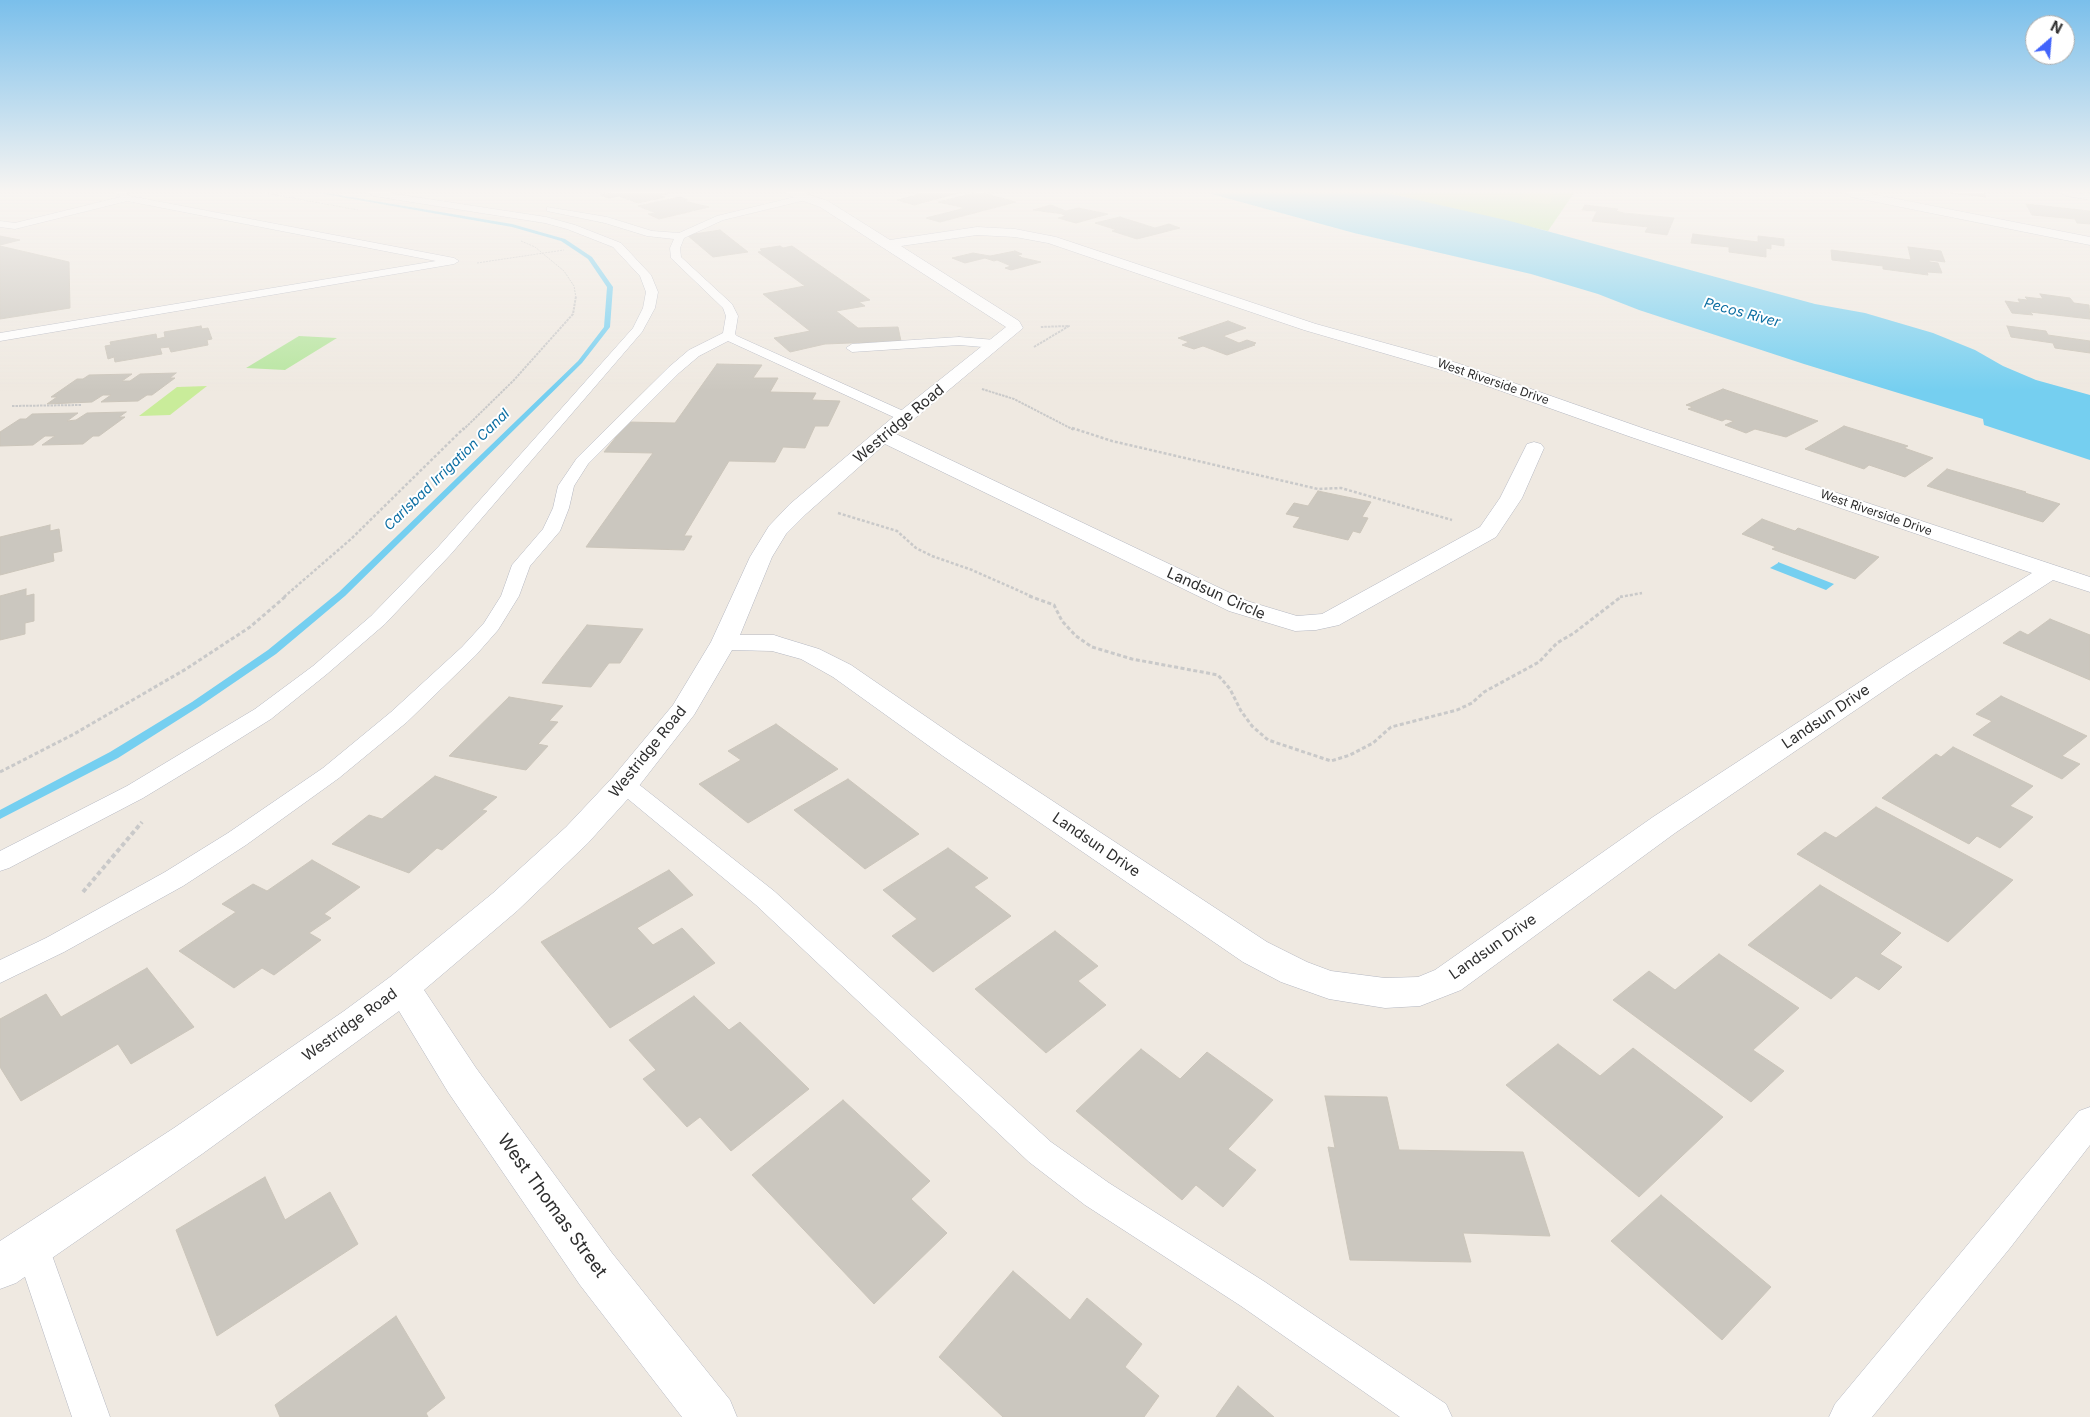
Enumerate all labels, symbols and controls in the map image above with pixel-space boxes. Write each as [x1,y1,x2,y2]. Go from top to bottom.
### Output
north arrow [2025,15,2075,65]
text: N [2048,17,2065,37]
water label: Pecos River [1702,295,1782,331]
street label: West Riverside Drive [1435,356,1551,408]
street label: Westridge Road [850,381,948,467]
water label: Carlsbad Irrigation Canal [381,406,513,534]
street label: West Riverside Drive [1818,487,1934,539]
street label: Landsun Circle [1164,564,1268,624]
street label: Landsun Drive [1779,681,1873,753]
street label: Westridge Road [606,703,690,801]
street label: Landsun Drive [1049,809,1143,881]
street label: Landsun Drive [1446,910,1540,984]
street label: Westridge Road [299,985,401,1065]
street label: West Thomas Street [493,1130,611,1282]

